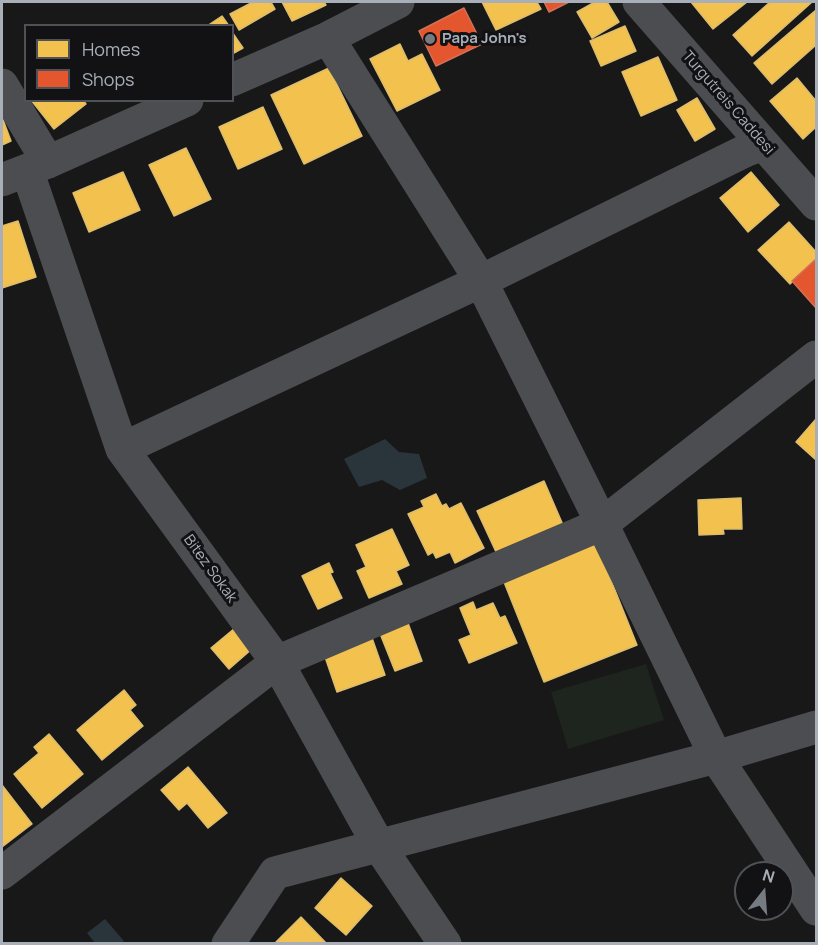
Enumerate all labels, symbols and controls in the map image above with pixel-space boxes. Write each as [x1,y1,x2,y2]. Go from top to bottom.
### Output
legend [24,24,234,102]
place label: Papa John's [442,30,527,48]
marker: Papa John's [423,32,437,46]
text: Homes [82,37,140,61]
street label: Turgutreis Caddesi [678,48,778,158]
text: Shops [82,67,134,91]
street label: Bitez Sokak [179,532,241,606]
north arrow [734,861,794,921]
text: N [760,863,777,888]

